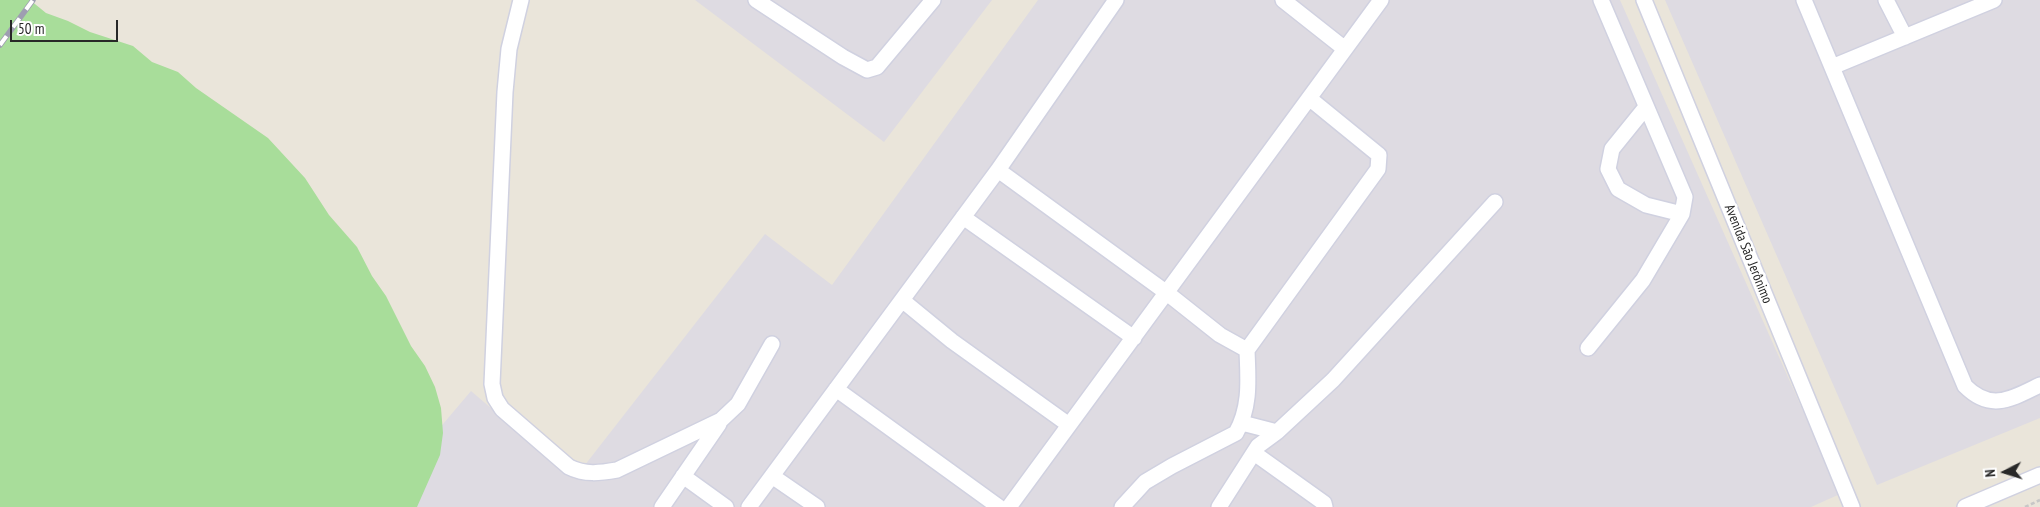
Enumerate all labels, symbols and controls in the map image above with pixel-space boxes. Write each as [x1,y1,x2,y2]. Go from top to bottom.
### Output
scale bar [12,10,120,42]
text: 50 m [18,19,44,38]
street label: Avenida São Jerônimo [1721,202,1775,306]
north arrow [1980,447,2030,497]
text: N [1981,469,1999,478]

